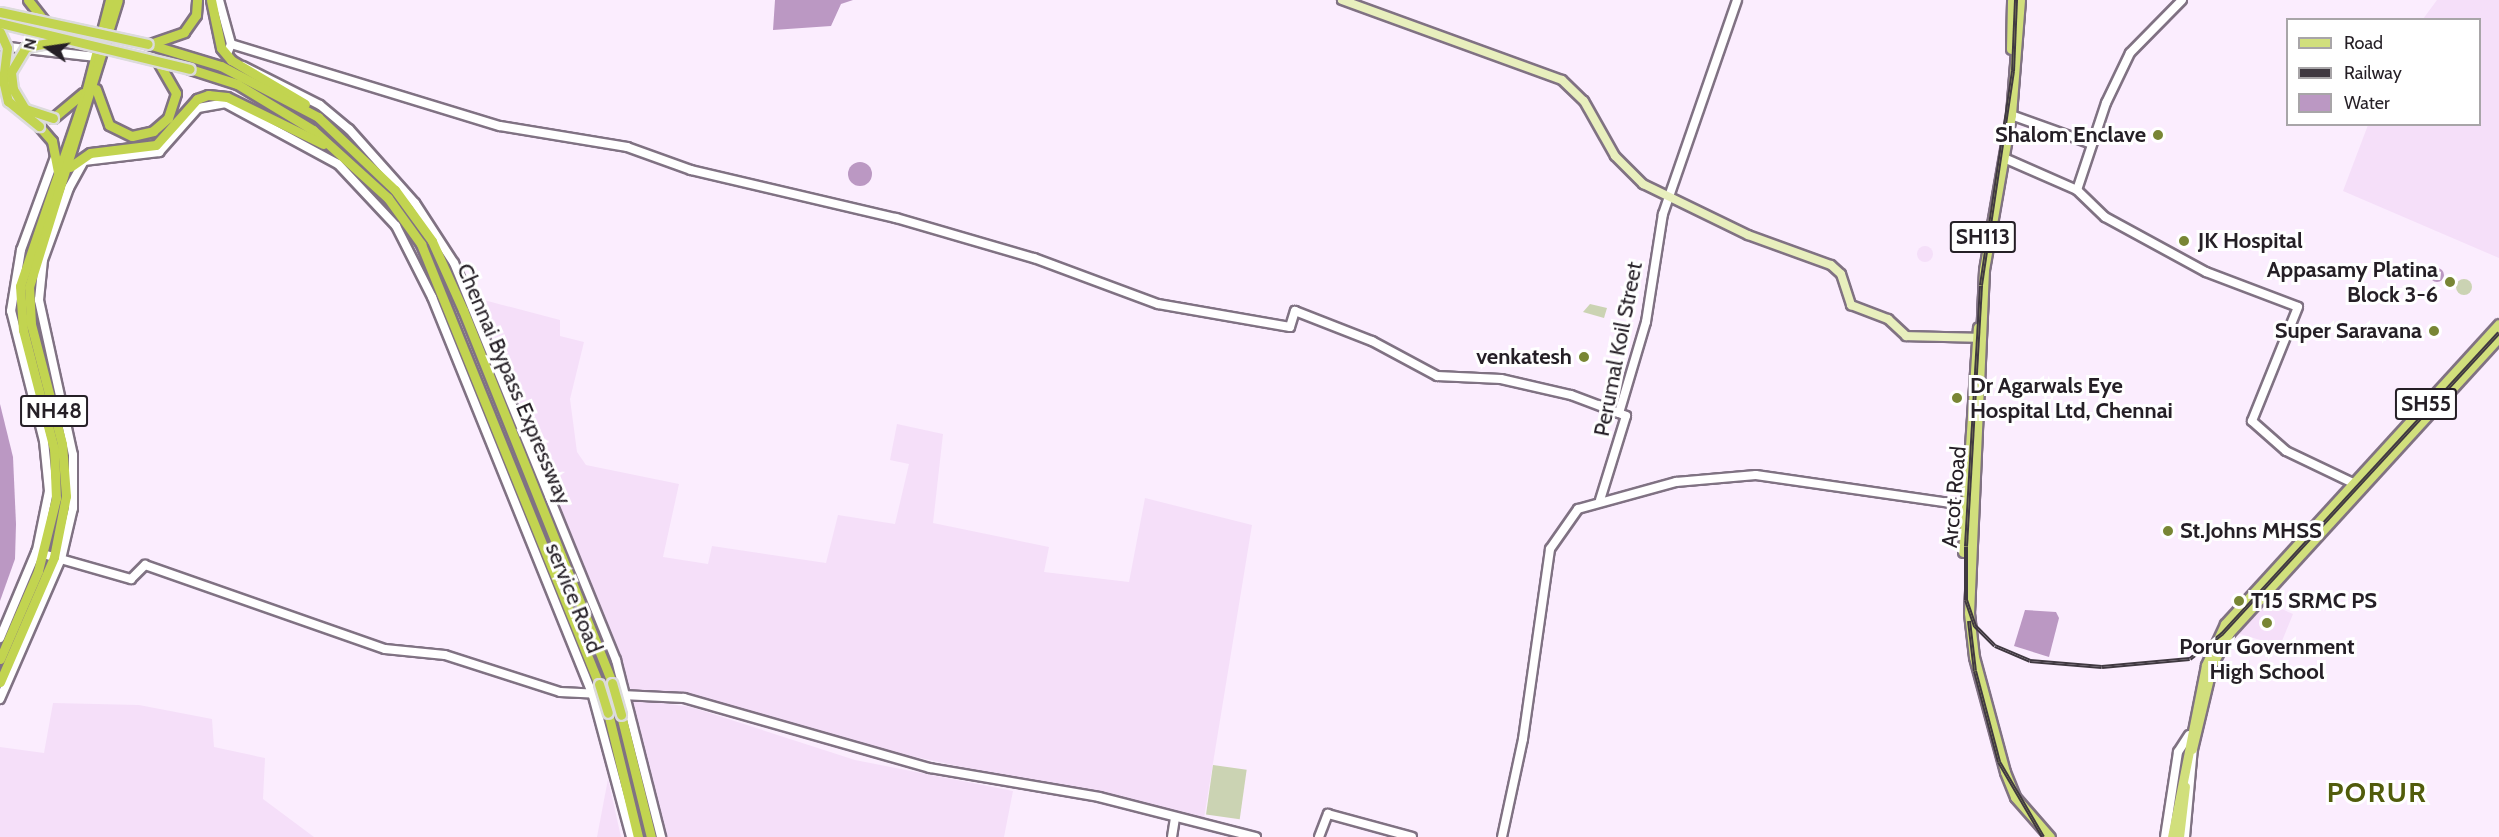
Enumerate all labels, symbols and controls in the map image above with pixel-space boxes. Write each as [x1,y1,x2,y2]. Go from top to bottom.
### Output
north arrow [18,18,78,78]
legend [2286,18,2481,126]
text: Road [2344,32,2383,54]
text: N [19,36,41,51]
text: Railway [2344,62,2402,84]
text: Water [2344,92,2390,114]
place label: Shalom Enclave [1995,122,2146,148]
marker: Shalom Enclave [2151,128,2165,142]
road number: SH113 [1948,219,2018,255]
place label: JK Hospital [2198,228,2303,254]
marker: JK Hospital [2175,232,2193,250]
place label: Appasamy Platina Block 3-6 [2267,256,2438,308]
street label: Chennai Bypass Expressway [451,259,577,509]
street label: Perumal Koil Street [1588,260,1648,438]
marker: Appasamy Platina Block 3-6 [2443,275,2457,289]
place label: Super Saravana [2275,318,2422,344]
marker: Super Saravana [2427,324,2441,338]
place label: venkatesh [1476,344,1572,370]
marker: venkatesh [1577,350,1591,364]
place label: Dr Agarwals Eye Hospital Ltd, Chennai [1970,372,2173,424]
road number: SH55 [2394,386,2458,422]
marker: Dr Agarwals Eye Hospital Ltd, Chennai [1948,389,1966,407]
road number: NH48 [20,393,88,429]
street label: Arcot Road [1936,445,1972,549]
place label: St.Johns MHSS [2180,518,2322,544]
marker: St.Johns MHSS [2161,524,2175,538]
street label: service Road [540,539,608,657]
place label: T15 SRMC PS [2251,588,2377,614]
marker: T15 SRMC PS [2232,594,2246,608]
marker: Porur Government High School [2260,616,2274,630]
place label: Porur Government High School [2179,633,2355,684]
district label: PORUR [2327,775,2427,809]

